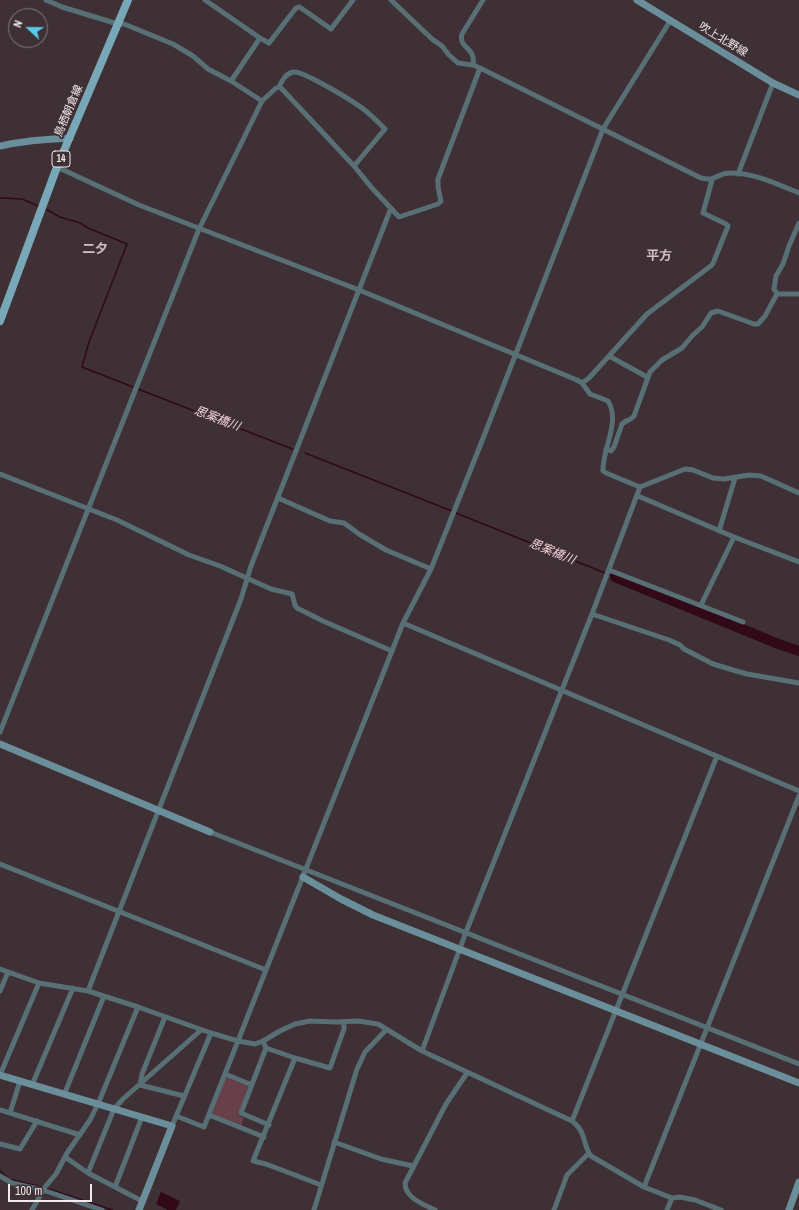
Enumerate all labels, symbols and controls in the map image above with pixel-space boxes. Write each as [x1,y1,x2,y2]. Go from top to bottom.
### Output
north arrow [8,8,48,48]
text: N [10,18,26,30]
street label: 吹上北野線 [696,20,750,60]
street label: 鳥栖朝倉線 [52,83,86,139]
road number: 14 [52,151,70,167]
district label: 二夕 [82,242,108,258]
district label: 平方 [646,249,672,265]
water label: 思案橋川 [192,404,242,434]
water label: 思案橋川 [527,536,577,568]
scale bar [10,1176,94,1202]
text: 100 m [15,1183,42,1199]

